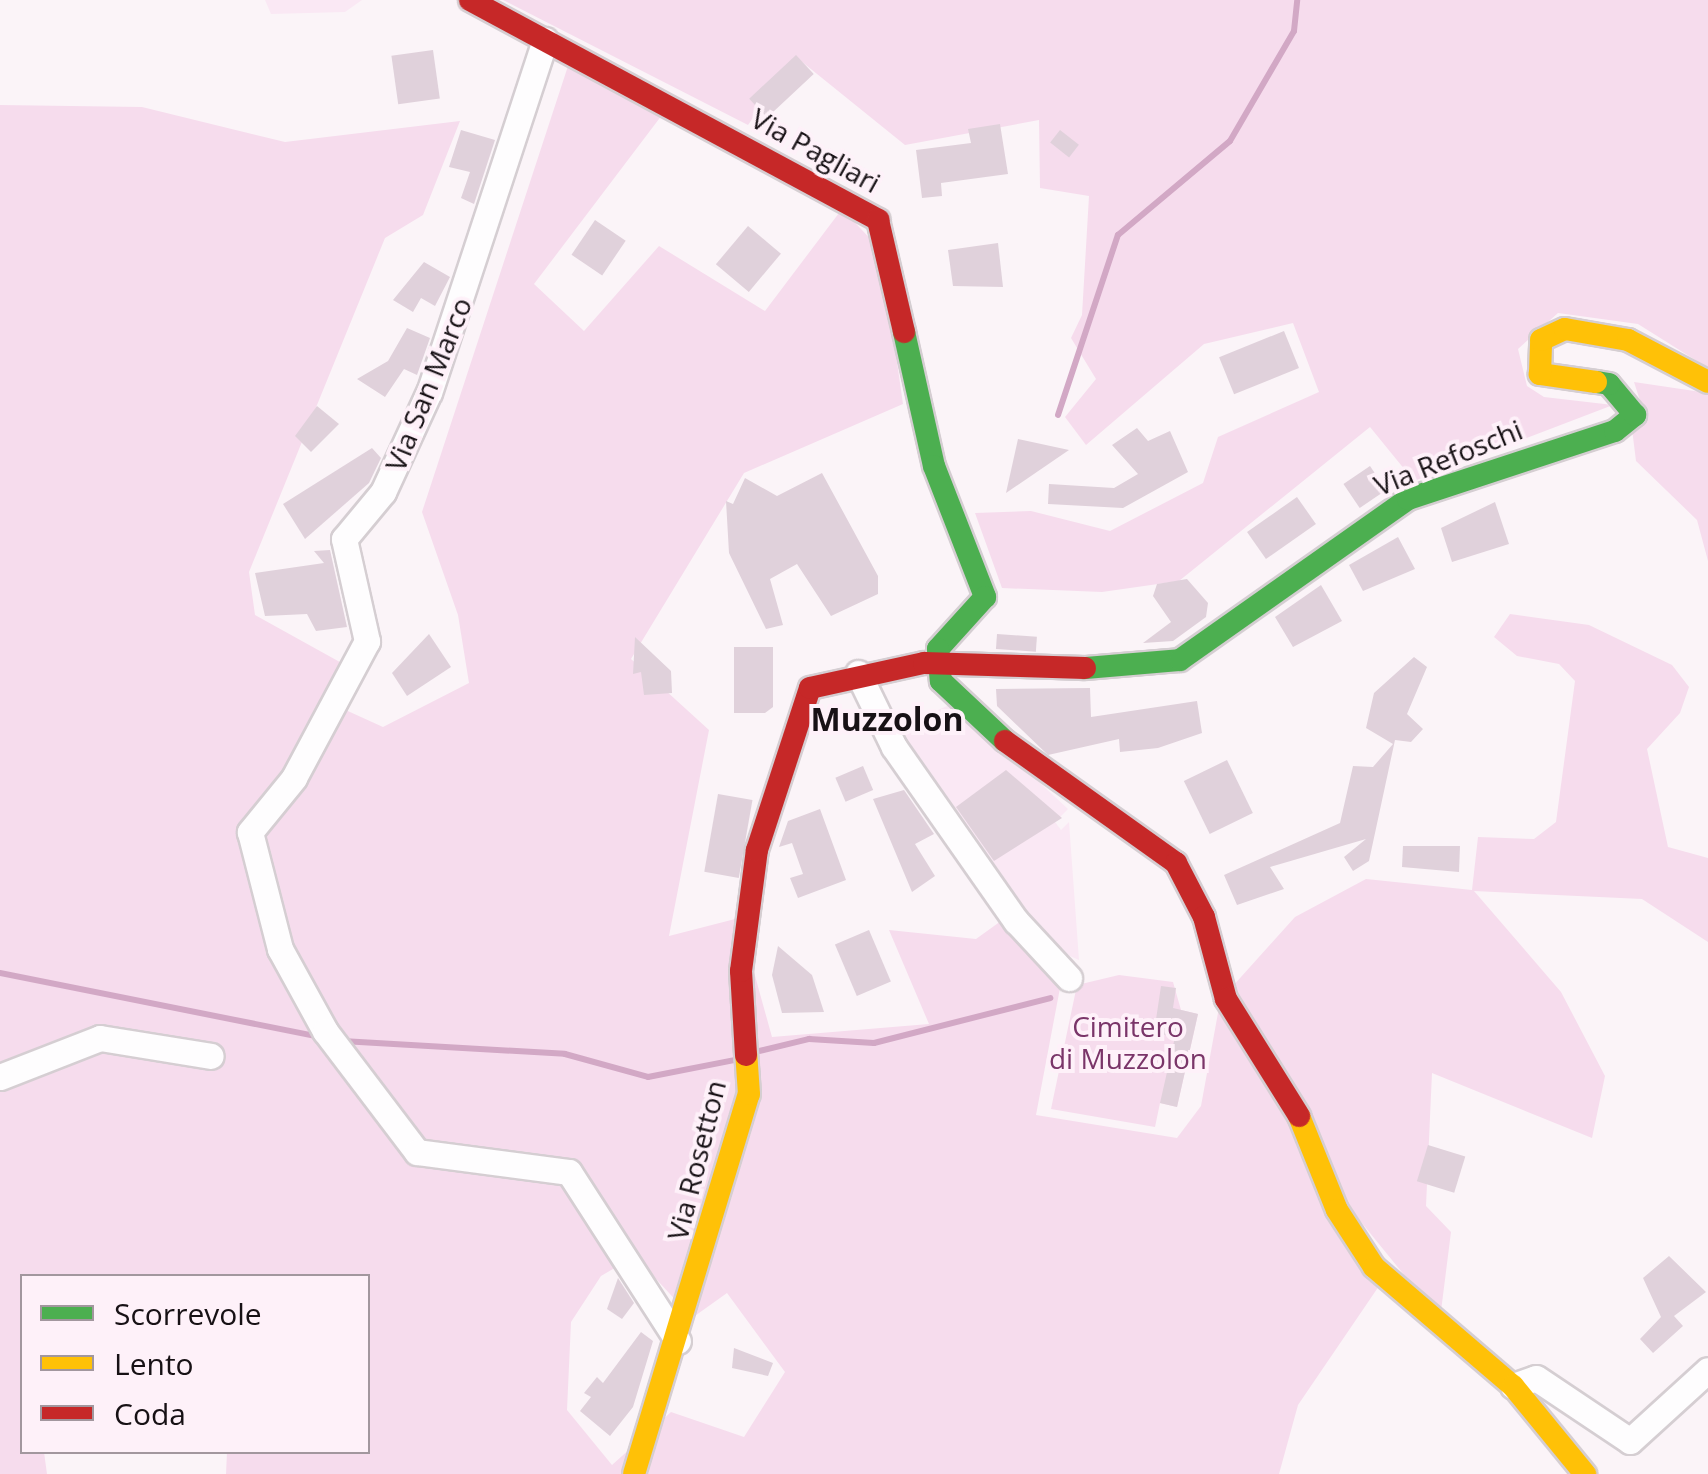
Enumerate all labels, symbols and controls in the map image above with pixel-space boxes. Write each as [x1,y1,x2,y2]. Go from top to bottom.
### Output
street label: Via Pagliari [746,101,886,199]
street label: Via San Marco [378,292,478,476]
street label: Via Refoschi [1369,412,1527,502]
district label: Muzzolon [811,700,963,738]
park label: Cimitero di Muzzolon [1049,1009,1207,1075]
street label: Via Rosetton [660,1076,732,1244]
legend [20,1274,370,1454]
text: Scorrevole [114,1293,262,1334]
text: Lento [114,1343,194,1384]
text: Coda [114,1393,186,1434]

